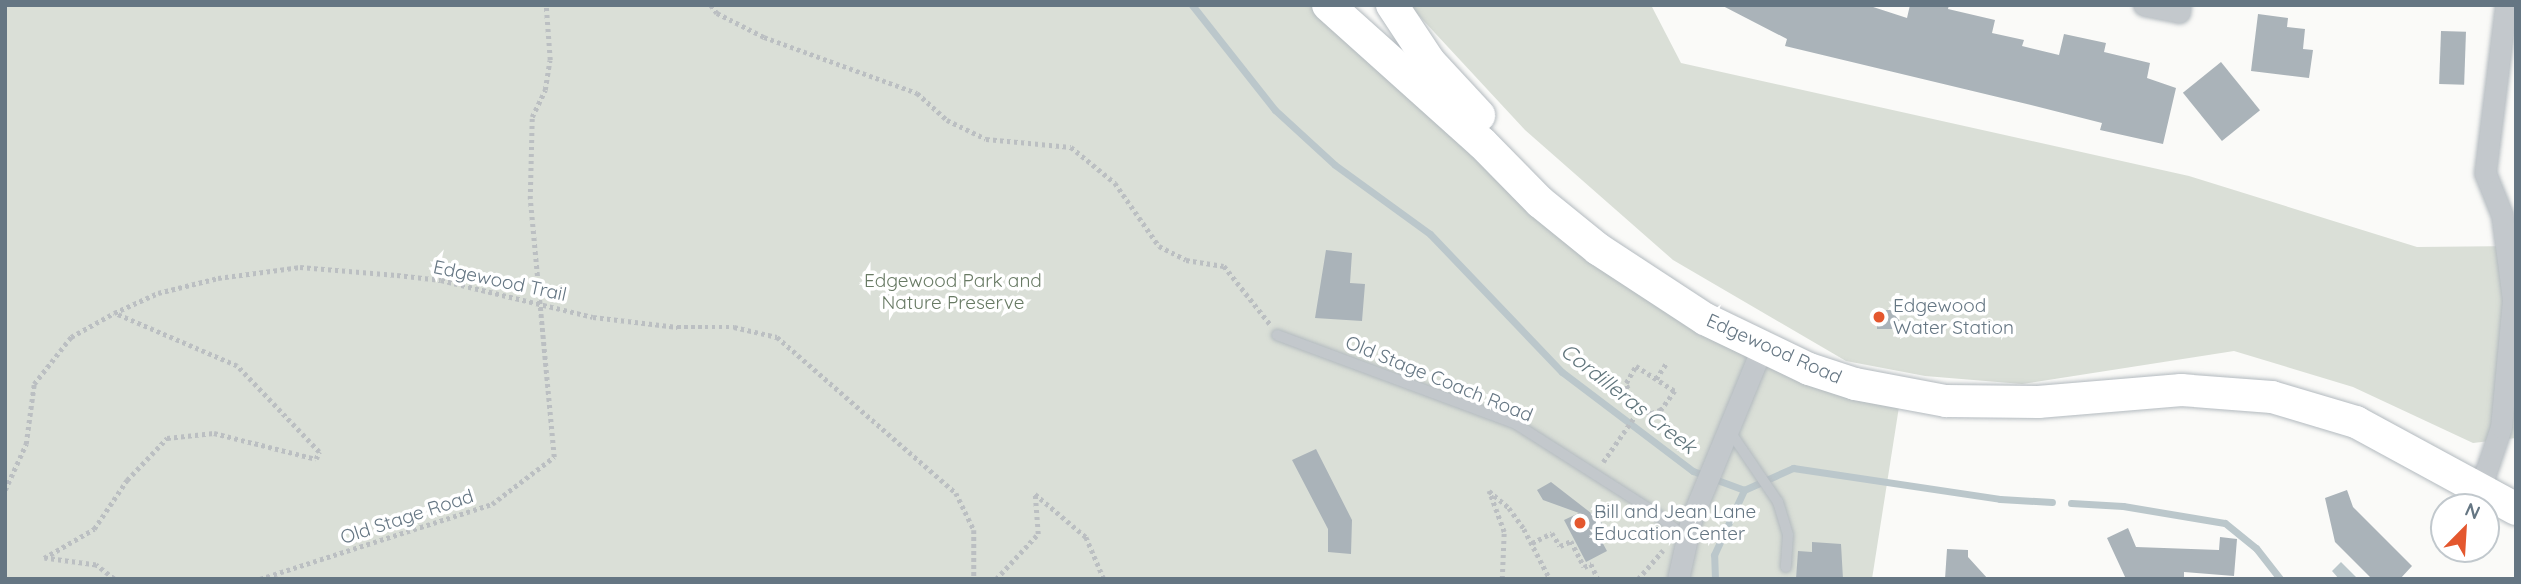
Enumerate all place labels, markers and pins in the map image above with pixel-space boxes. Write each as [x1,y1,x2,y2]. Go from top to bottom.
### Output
place label: Edgewood Water Station [1893,295,2014,339]
marker: Edgewood Water Station [1871,309,1887,325]
place label: Bill and Jean Lane Education Center [1594,501,1756,545]
marker: Bill and Jean Lane Education Center [1572,515,1588,531]

